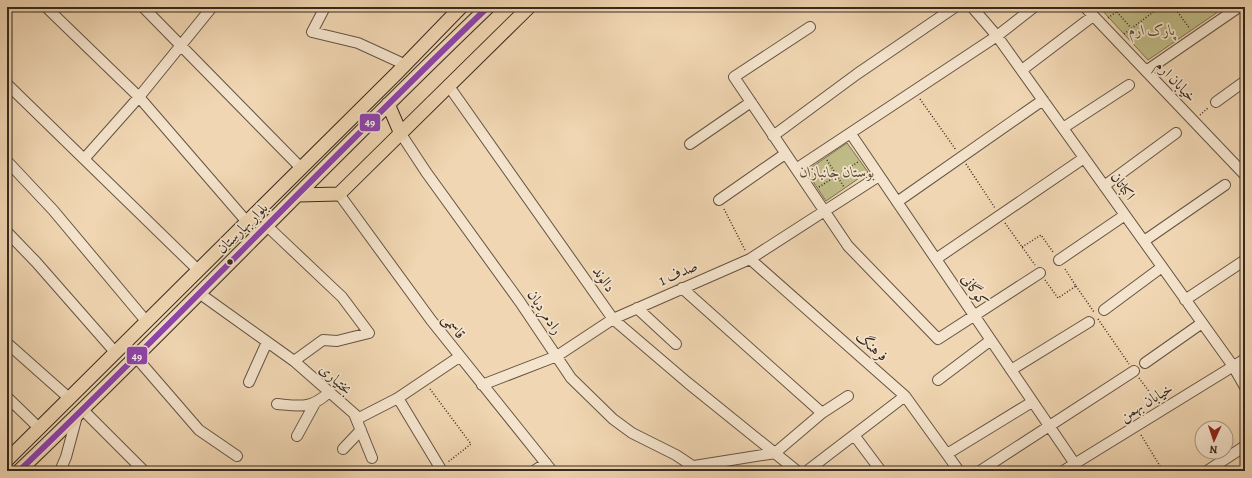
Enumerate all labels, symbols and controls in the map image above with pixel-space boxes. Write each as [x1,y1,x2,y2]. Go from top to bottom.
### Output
park label: پارک ارم [1129,20,1176,43]
street label: خیابان ارم [1149,56,1201,108]
line badge: 49 [359,113,381,132]
text: 49 [365,115,375,130]
park label: بوستان جانبازان [799,162,875,182]
street label: اکباتان [1106,168,1140,204]
street label: بلوار بهارستان [212,198,272,258]
street label: صدف 1 [655,256,701,290]
unlabelled marker [225,257,235,267]
street label: دالوند [588,262,620,296]
street label: کوگانی [957,270,993,310]
street label: رادمردیان [522,286,567,339]
street label: قاسمی [437,309,470,343]
street label: فرهنگ [851,326,893,366]
line badge: 49 [126,346,148,365]
text: 49 [132,349,142,364]
street label: بختیاری [315,359,357,399]
street label: خیابان بهمن [1116,378,1176,426]
north arrow [1194,420,1234,460]
text: N [1209,442,1218,457]

